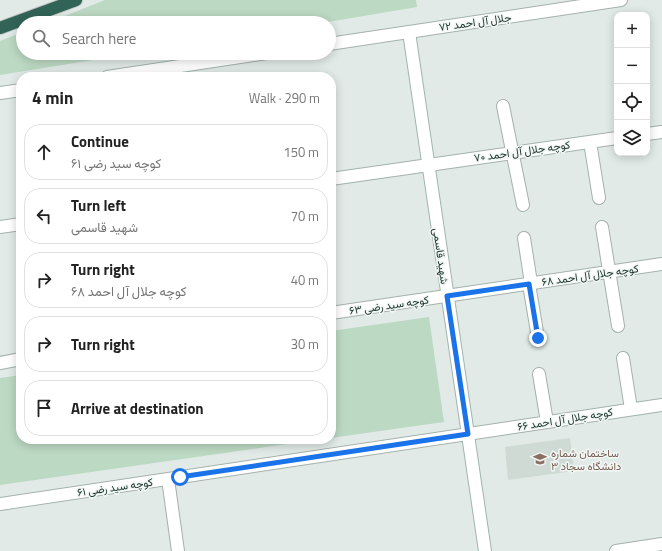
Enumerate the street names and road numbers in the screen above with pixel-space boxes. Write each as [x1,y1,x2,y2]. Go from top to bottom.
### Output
street label: جلال آل احمد ۷۲ [438,9,512,35]
street label: کوچه جلال آل احمد ۷۰ [473,136,571,166]
street label: شهید قاسمی [429,227,453,285]
street label: کوچه جلال آل احمد ۶۸ [540,260,640,290]
street label: کوچه سید رضی ۶۳ [348,291,430,319]
street label: کوچه جلال آل احمد ۶۶ [516,404,614,434]
street label: کوچه سید رضی ۶۱ [76,474,154,500]

